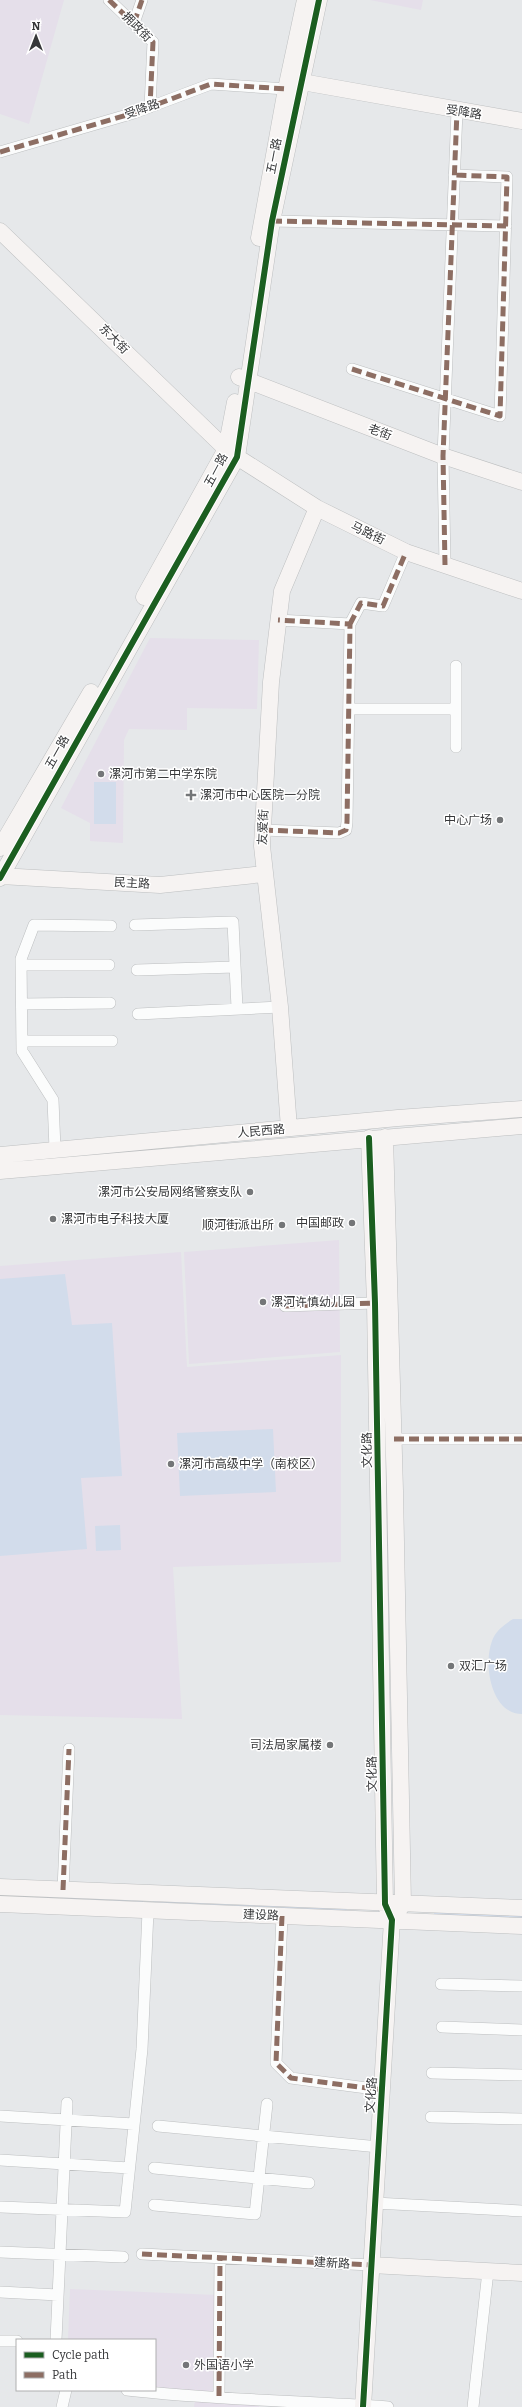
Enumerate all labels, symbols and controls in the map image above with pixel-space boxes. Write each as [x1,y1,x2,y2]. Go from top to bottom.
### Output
street label: 拥政街 [119,9,155,45]
north arrow [16,16,56,56]
text: N [32,20,41,33]
street label: 受降路 [123,97,161,121]
street label: 受降路 [445,102,483,122]
street label: 五一路 [264,137,284,175]
street label: 东大街 [96,321,132,357]
street label: 老街 [366,421,394,443]
street label: 五一路 [201,451,231,489]
street label: 马路街 [349,519,387,547]
street label: 五一路 [42,733,72,771]
place label: 漯河市第二中学东院 [109,767,217,781]
marker: 漯河市第二中学东院 [96,769,106,779]
place label: 漯河市中心医院一分院 [200,788,320,802]
marker: 漯河市中心医院一分院 [185,789,197,801]
street label: 友爱街 [255,809,271,845]
place label: 中心广场 [444,813,492,827]
marker: 中心广场 [495,815,505,825]
street label: 民主路 [114,875,150,891]
street label: 人民西路 [236,1122,286,1140]
place label: 漯河市公安局网络警察支队 [98,1185,242,1199]
marker: 漯河市公安局网络警察支队 [245,1187,255,1197]
place label: 漯河市电子科技大厦 [61,1212,169,1226]
marker: 漯河市电子科技大厦 [48,1214,58,1224]
place label: 中国邮政 [296,1216,344,1230]
place label: 顺河街派出所 [202,1218,274,1232]
marker: 中国邮政 [347,1218,357,1228]
marker: 顺河街派出所 [277,1220,287,1230]
place label: 漯河许慎幼儿园 [271,1295,355,1309]
marker: 漯河许慎幼儿园 [258,1297,268,1307]
street label: 文化路 [360,1432,374,1468]
place label: 漯河市高级中学（南校区） [179,1457,323,1471]
marker: 漯河市高级中学（南校区） [166,1459,176,1469]
place label: 双汇广场 [459,1659,507,1673]
marker: 双汇广场 [446,1661,456,1671]
place label: 司法局家属楼 [250,1738,322,1752]
marker: 司法局家属楼 [325,1740,335,1750]
street label: 文化路 [365,1756,379,1792]
street label: 建设路 [243,1907,279,1923]
street label: 文化路 [363,2077,379,2113]
street label: 建新路 [314,2255,350,2271]
legend [16,2339,156,2391]
text: Cycle path [52,2348,110,2362]
place label: 外国语小学 [194,2358,254,2372]
marker: 外国语小学 [181,2360,191,2370]
text: Path [52,2368,78,2382]

